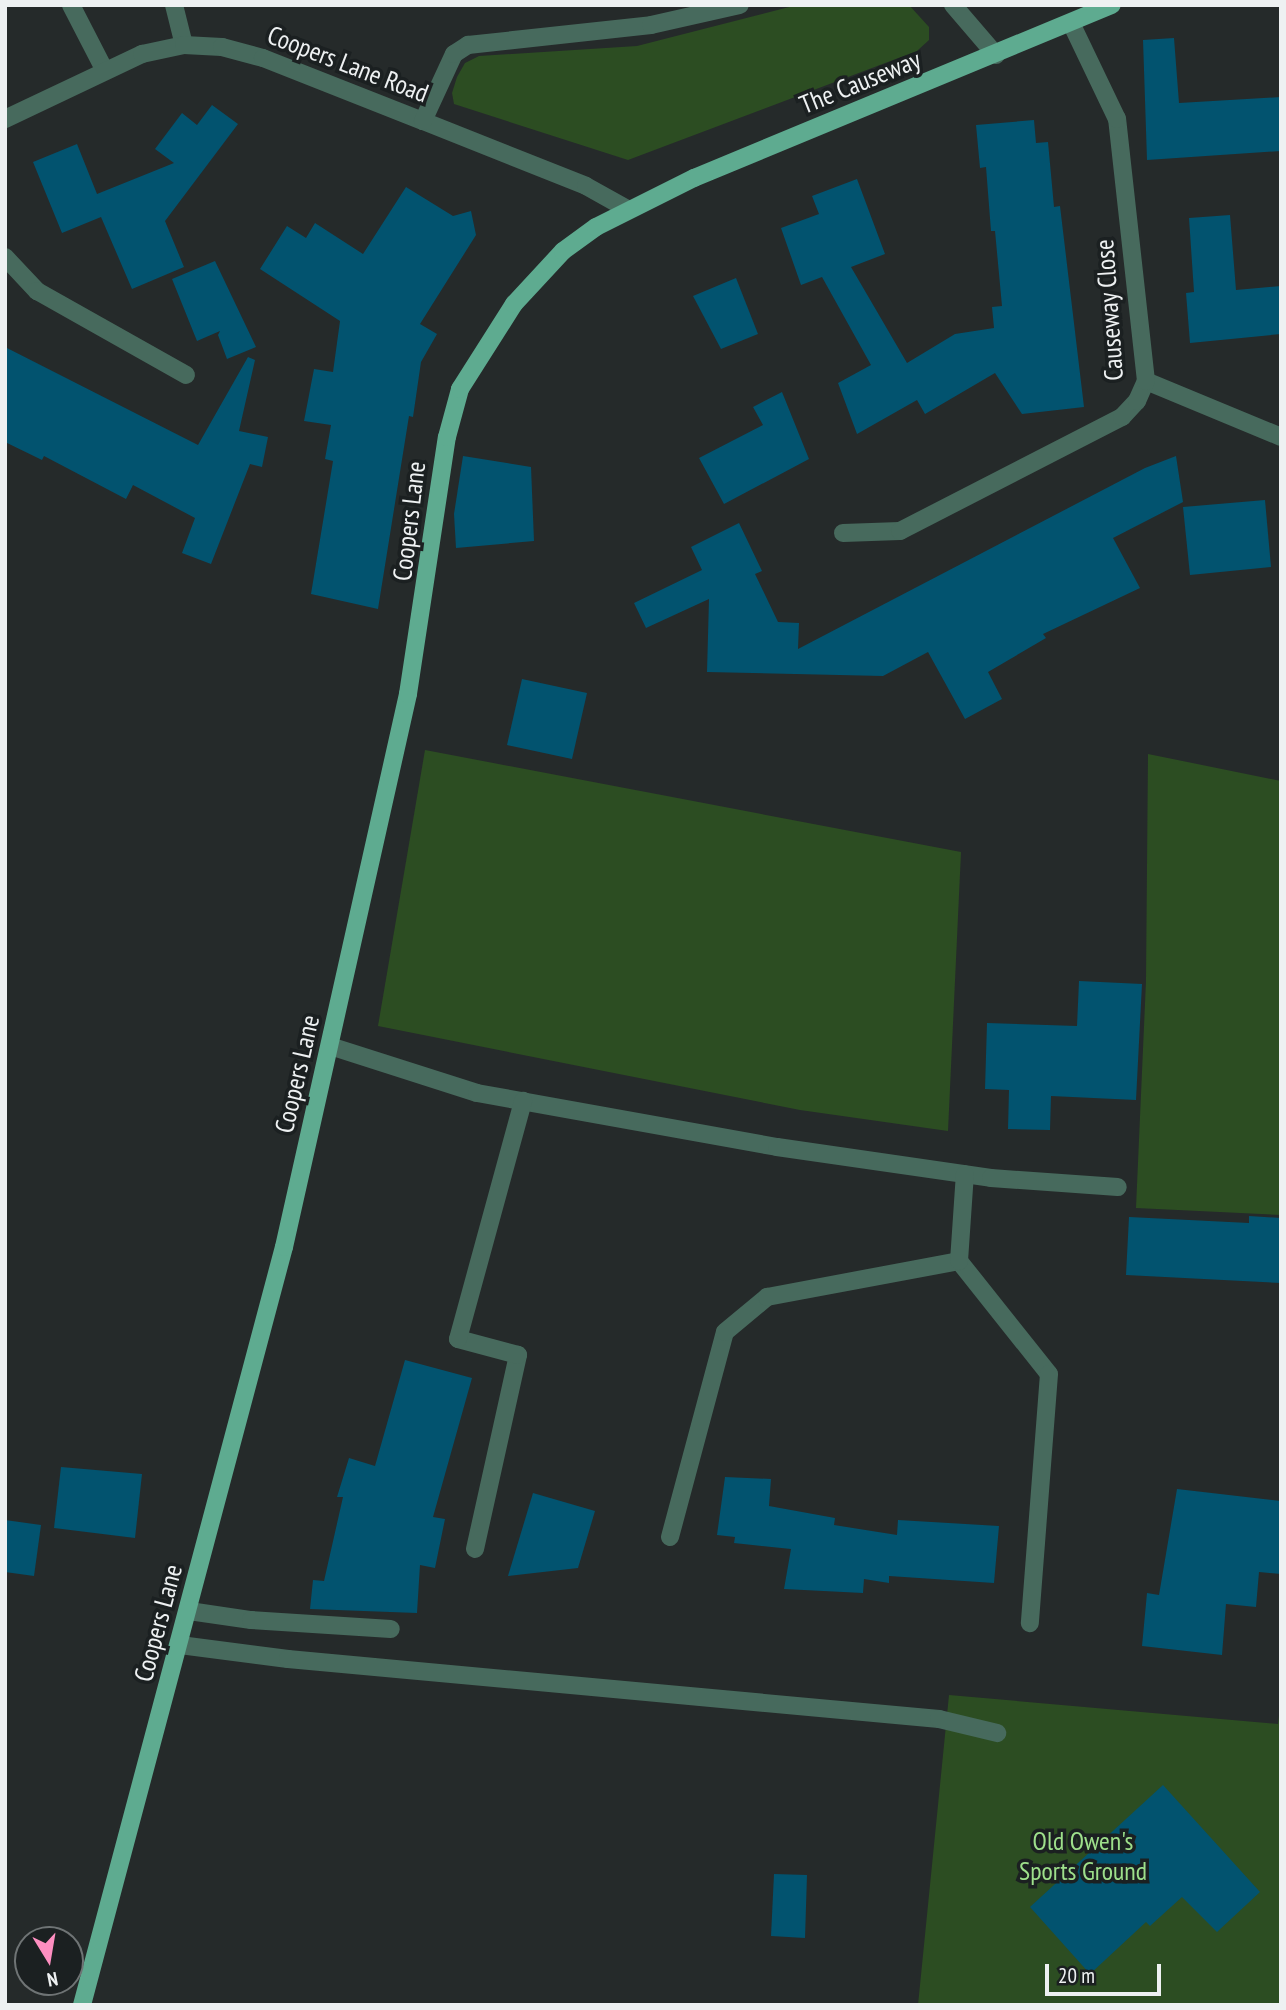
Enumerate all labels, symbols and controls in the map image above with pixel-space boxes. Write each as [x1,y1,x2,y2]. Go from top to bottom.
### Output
street label: Coopers Lane Road [263,19,433,109]
street label: The Causeway [795,44,925,120]
street label: Causeway Close [1088,238,1130,382]
street label: Coopers Lane [386,459,432,583]
street label: Coopers Lane [268,1012,326,1136]
street label: Coopers Lane [127,1561,189,1685]
park label: Old Owen's Sports Ground [1019,1825,1147,1886]
north arrow [14,1926,84,1996]
scale bar [1048,1951,1164,1995]
text: 20 m [1058,1962,1095,1989]
text: N [45,1967,60,1992]

